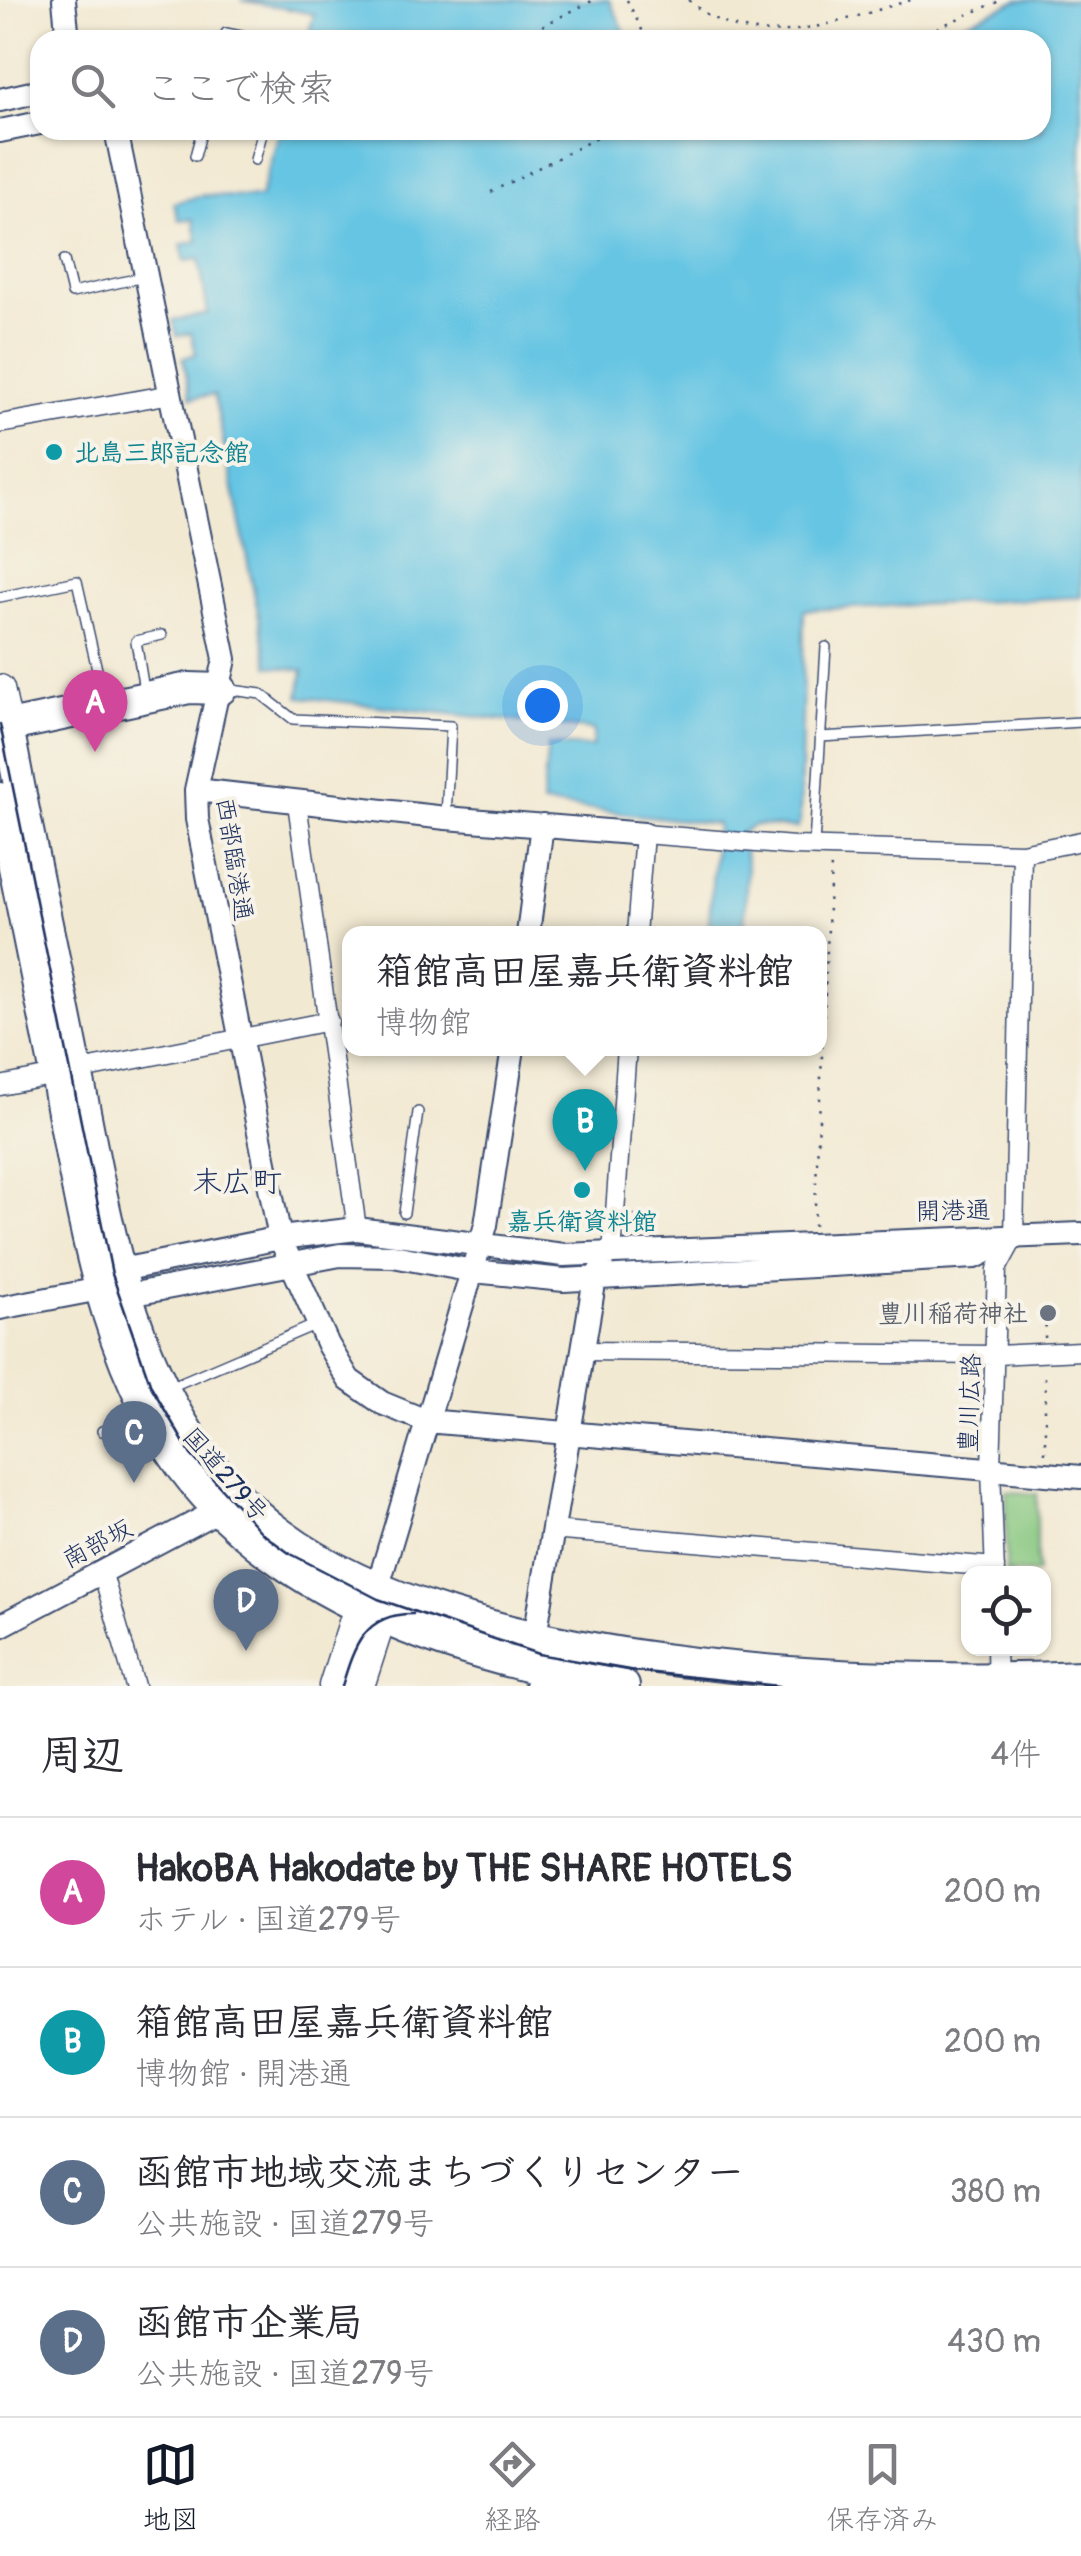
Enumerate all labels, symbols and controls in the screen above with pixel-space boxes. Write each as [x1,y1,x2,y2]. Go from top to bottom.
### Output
search box [30,30,1051,140]
icon: search [65,58,120,113]
text: ここで検索 [145,65,335,113]
place label: 北島三郎記念館 [74,438,249,469]
marker: 北島三郎記念館 [43,441,65,463]
pin: A [62,670,128,752]
your location [517,680,568,731]
street label: 西部臨港通 [208,795,259,923]
popup [342,926,827,1056]
text: 箱館高田屋嘉兵衛資料館 [375,948,794,996]
text: 博物館 [375,1003,472,1043]
pin: B [552,1088,618,1171]
district label: 末広町 [192,1164,282,1201]
marker: 嘉兵衛資料館 [571,1179,593,1201]
street label: 開港通 [915,1195,991,1228]
place label: 嘉兵衛資料館 [507,1207,657,1238]
place label: 豊川稲荷神社 [878,1299,1028,1330]
marker: 豊川稲荷神社 [1037,1302,1059,1324]
street label: 豊川広路 [953,1353,988,1454]
pin: C [102,1400,166,1483]
street label: 国道279号 [175,1421,274,1529]
street label: 南部坂 [57,1513,138,1576]
map controls [961,1566,1051,1656]
button: locate [961,1566,1051,1656]
pin: D [214,1568,278,1651]
text: 周辺 [40,1730,124,1782]
text: 4件 [990,1735,1041,1775]
text: HakoBA Hakodate by THE SHARE HOTELS [135,1845,793,1893]
text: A [62,1872,83,1912]
text: 200 m [944,1872,1041,1912]
text: ホテル · 国道279号 [135,1900,401,1940]
text: 箱館高田屋嘉兵衛資料館 [135,1999,553,2047]
text: B [63,2022,82,2062]
text: 200 m [944,2022,1041,2062]
text: 博物館 · 開港通 [135,2054,351,2094]
text: 函館市地域交流まちづくりセンター [135,2149,744,2197]
text: C [63,2172,82,2212]
text: 380 m [950,2172,1041,2212]
text: 公共施設 · 国道279号 [135,2204,435,2244]
text: 函館市企業局 [135,2299,363,2347]
text: D [62,2322,83,2362]
text: 430 m [947,2322,1041,2362]
text: 公共施設 · 国道279号 [135,2354,435,2394]
tab: 地図 [143,2437,199,2538]
tab: 経路 [484,2437,540,2538]
tab: 保存済み [826,2437,938,2538]

